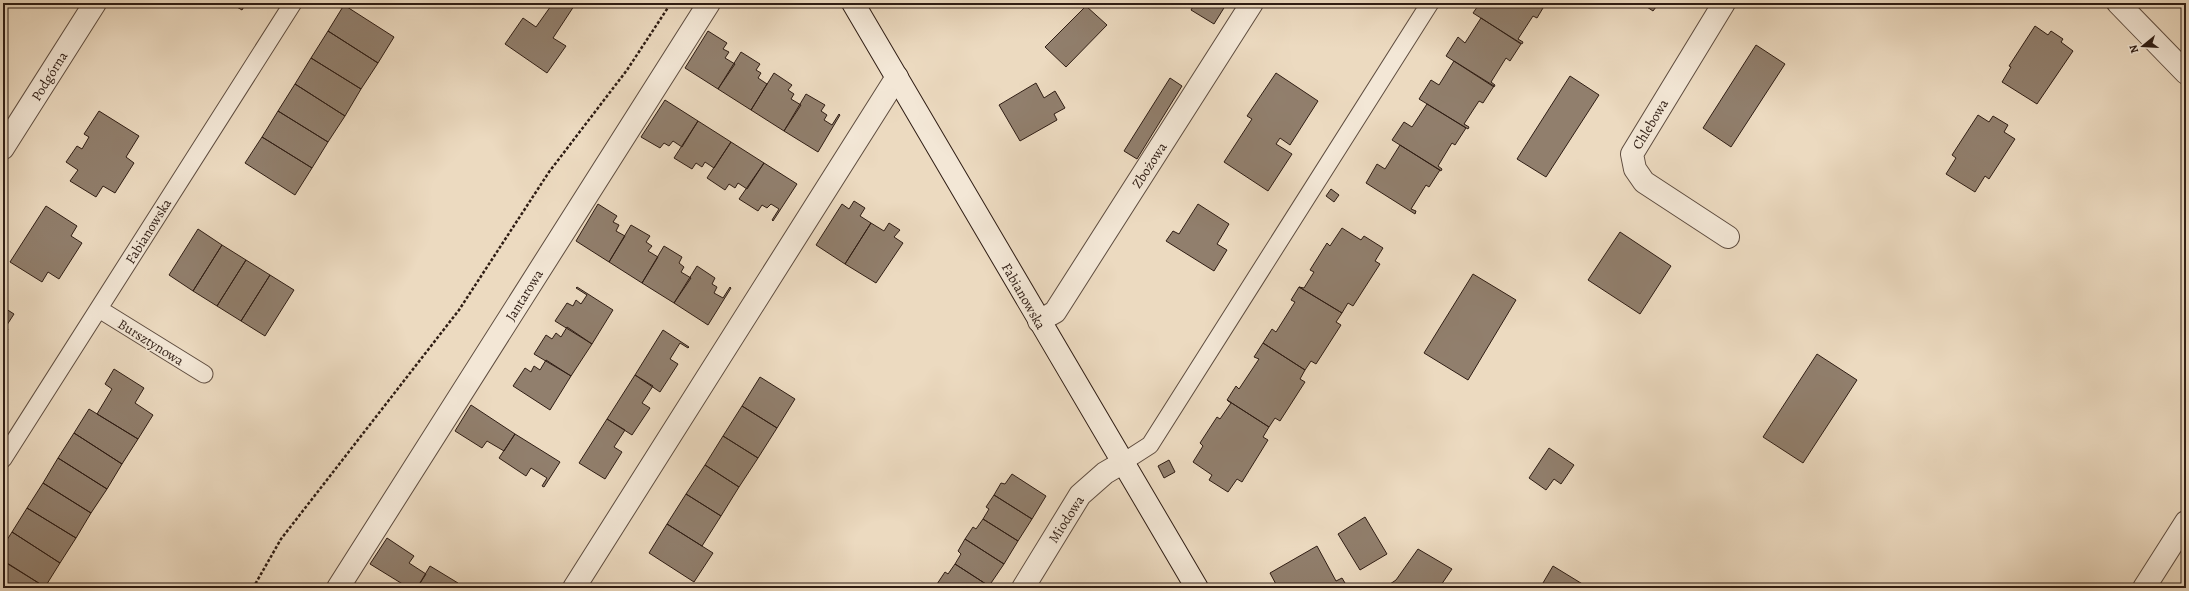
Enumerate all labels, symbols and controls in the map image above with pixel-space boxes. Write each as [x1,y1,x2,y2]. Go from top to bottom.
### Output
north arrow [2123,26,2163,66]
text: N [2126,43,2142,55]
street label: Podgórna [27,47,72,105]
street label: Chlebowa [1628,95,1673,153]
street label: Zbożowa [1127,138,1172,192]
street label: Fabianowska [121,195,176,268]
street label: Fabianowska [997,260,1050,333]
street label: Jantarowa [501,265,548,325]
street label: Bursztynowa [114,315,188,371]
street label: Miodowa [1044,491,1089,547]

